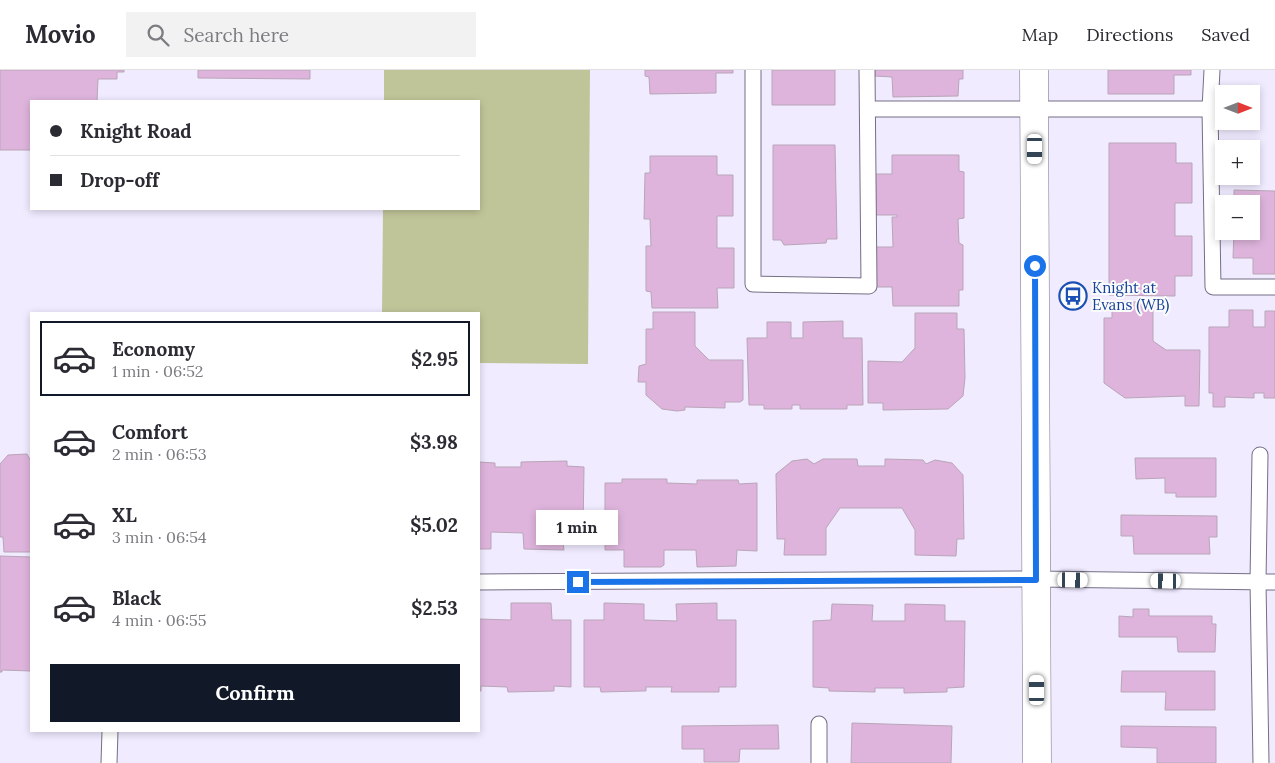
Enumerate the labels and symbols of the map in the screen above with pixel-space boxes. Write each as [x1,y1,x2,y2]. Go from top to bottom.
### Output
north arrow [1215,85,1260,130]
car [1027,134,1042,164]
route start [1024,255,1046,277]
place label: Knight at Evans (WB) [1092,278,1170,315]
bus stop icon: Knight at Evans (WB) [1058,281,1088,311]
callout: 1 min [537,510,619,544]
route end [567,571,589,593]
car [1057,572,1088,588]
car [1150,573,1181,589]
car [1029,675,1044,705]

